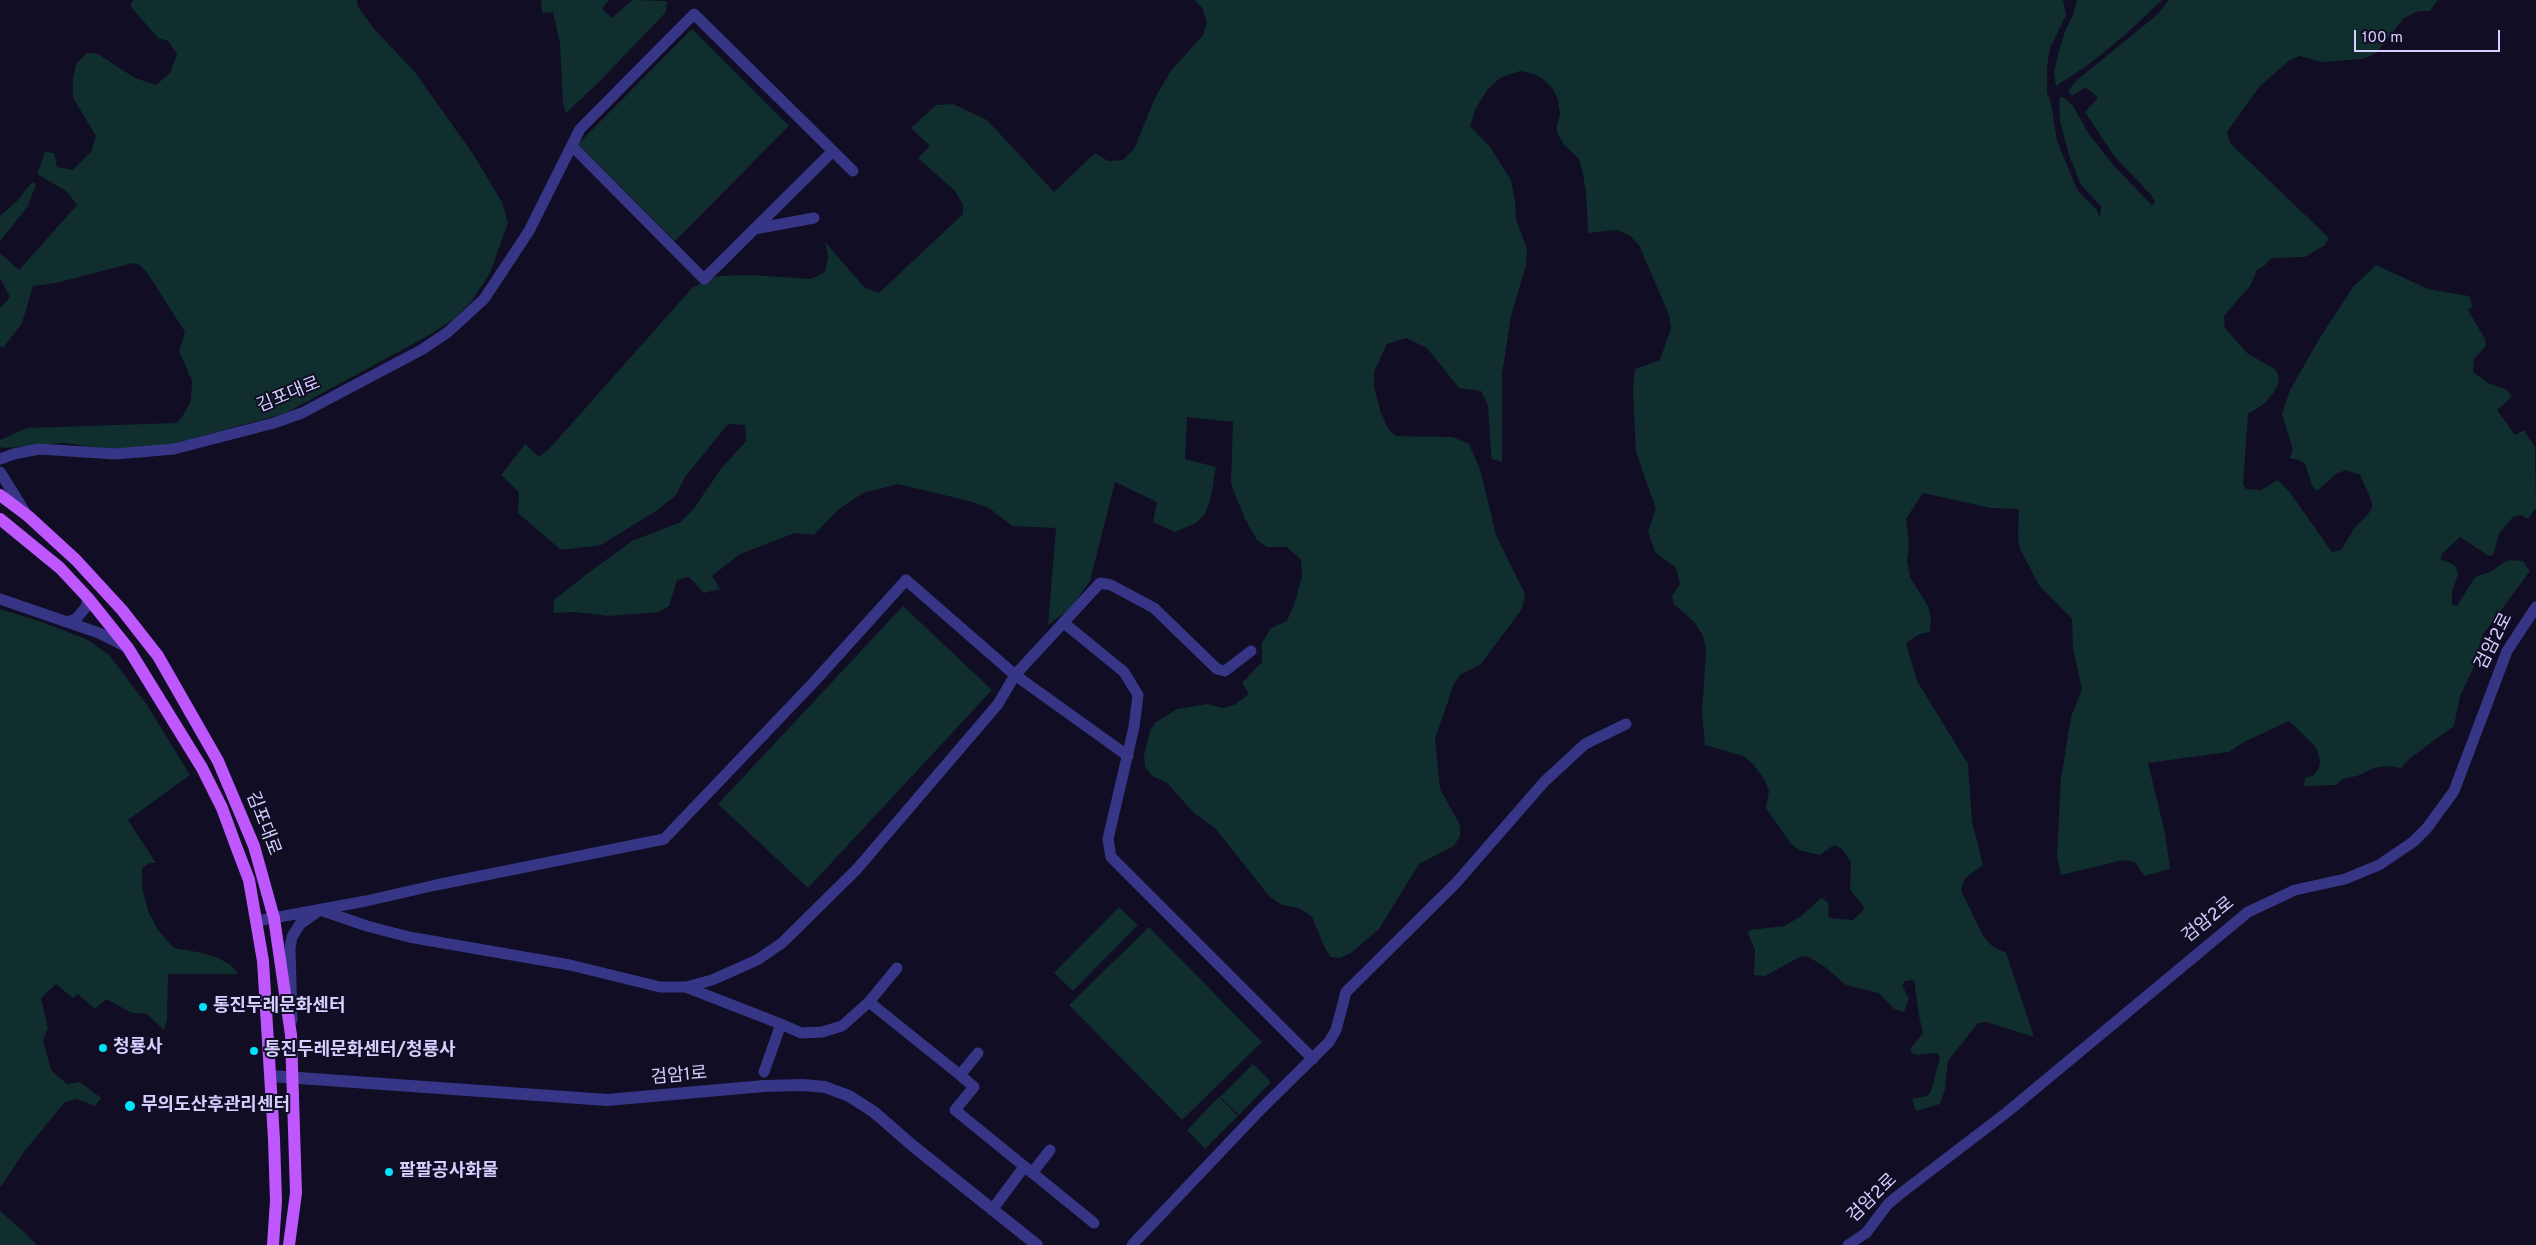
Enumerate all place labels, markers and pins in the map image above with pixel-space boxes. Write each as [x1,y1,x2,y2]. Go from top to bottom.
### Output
place label: 통진두레문화센터 [213,996,345,1018]
marker: 통진두레문화센터 [197,1001,209,1013]
place label: 청룡사 [113,1037,163,1059]
place label: 통진두레문화센터/청룡사 [264,1040,456,1062]
marker: 청룡사 [97,1042,109,1054]
marker: 통진두레문화센터/청룡사 [248,1045,260,1057]
place label: 무의도산후관리센터 [141,1095,290,1117]
marker: 무의도산후관리센터 [123,1099,137,1113]
place label: 팔팔공사화물 [399,1161,498,1183]
marker: 팔팔공사화물 [383,1166,395,1178]

